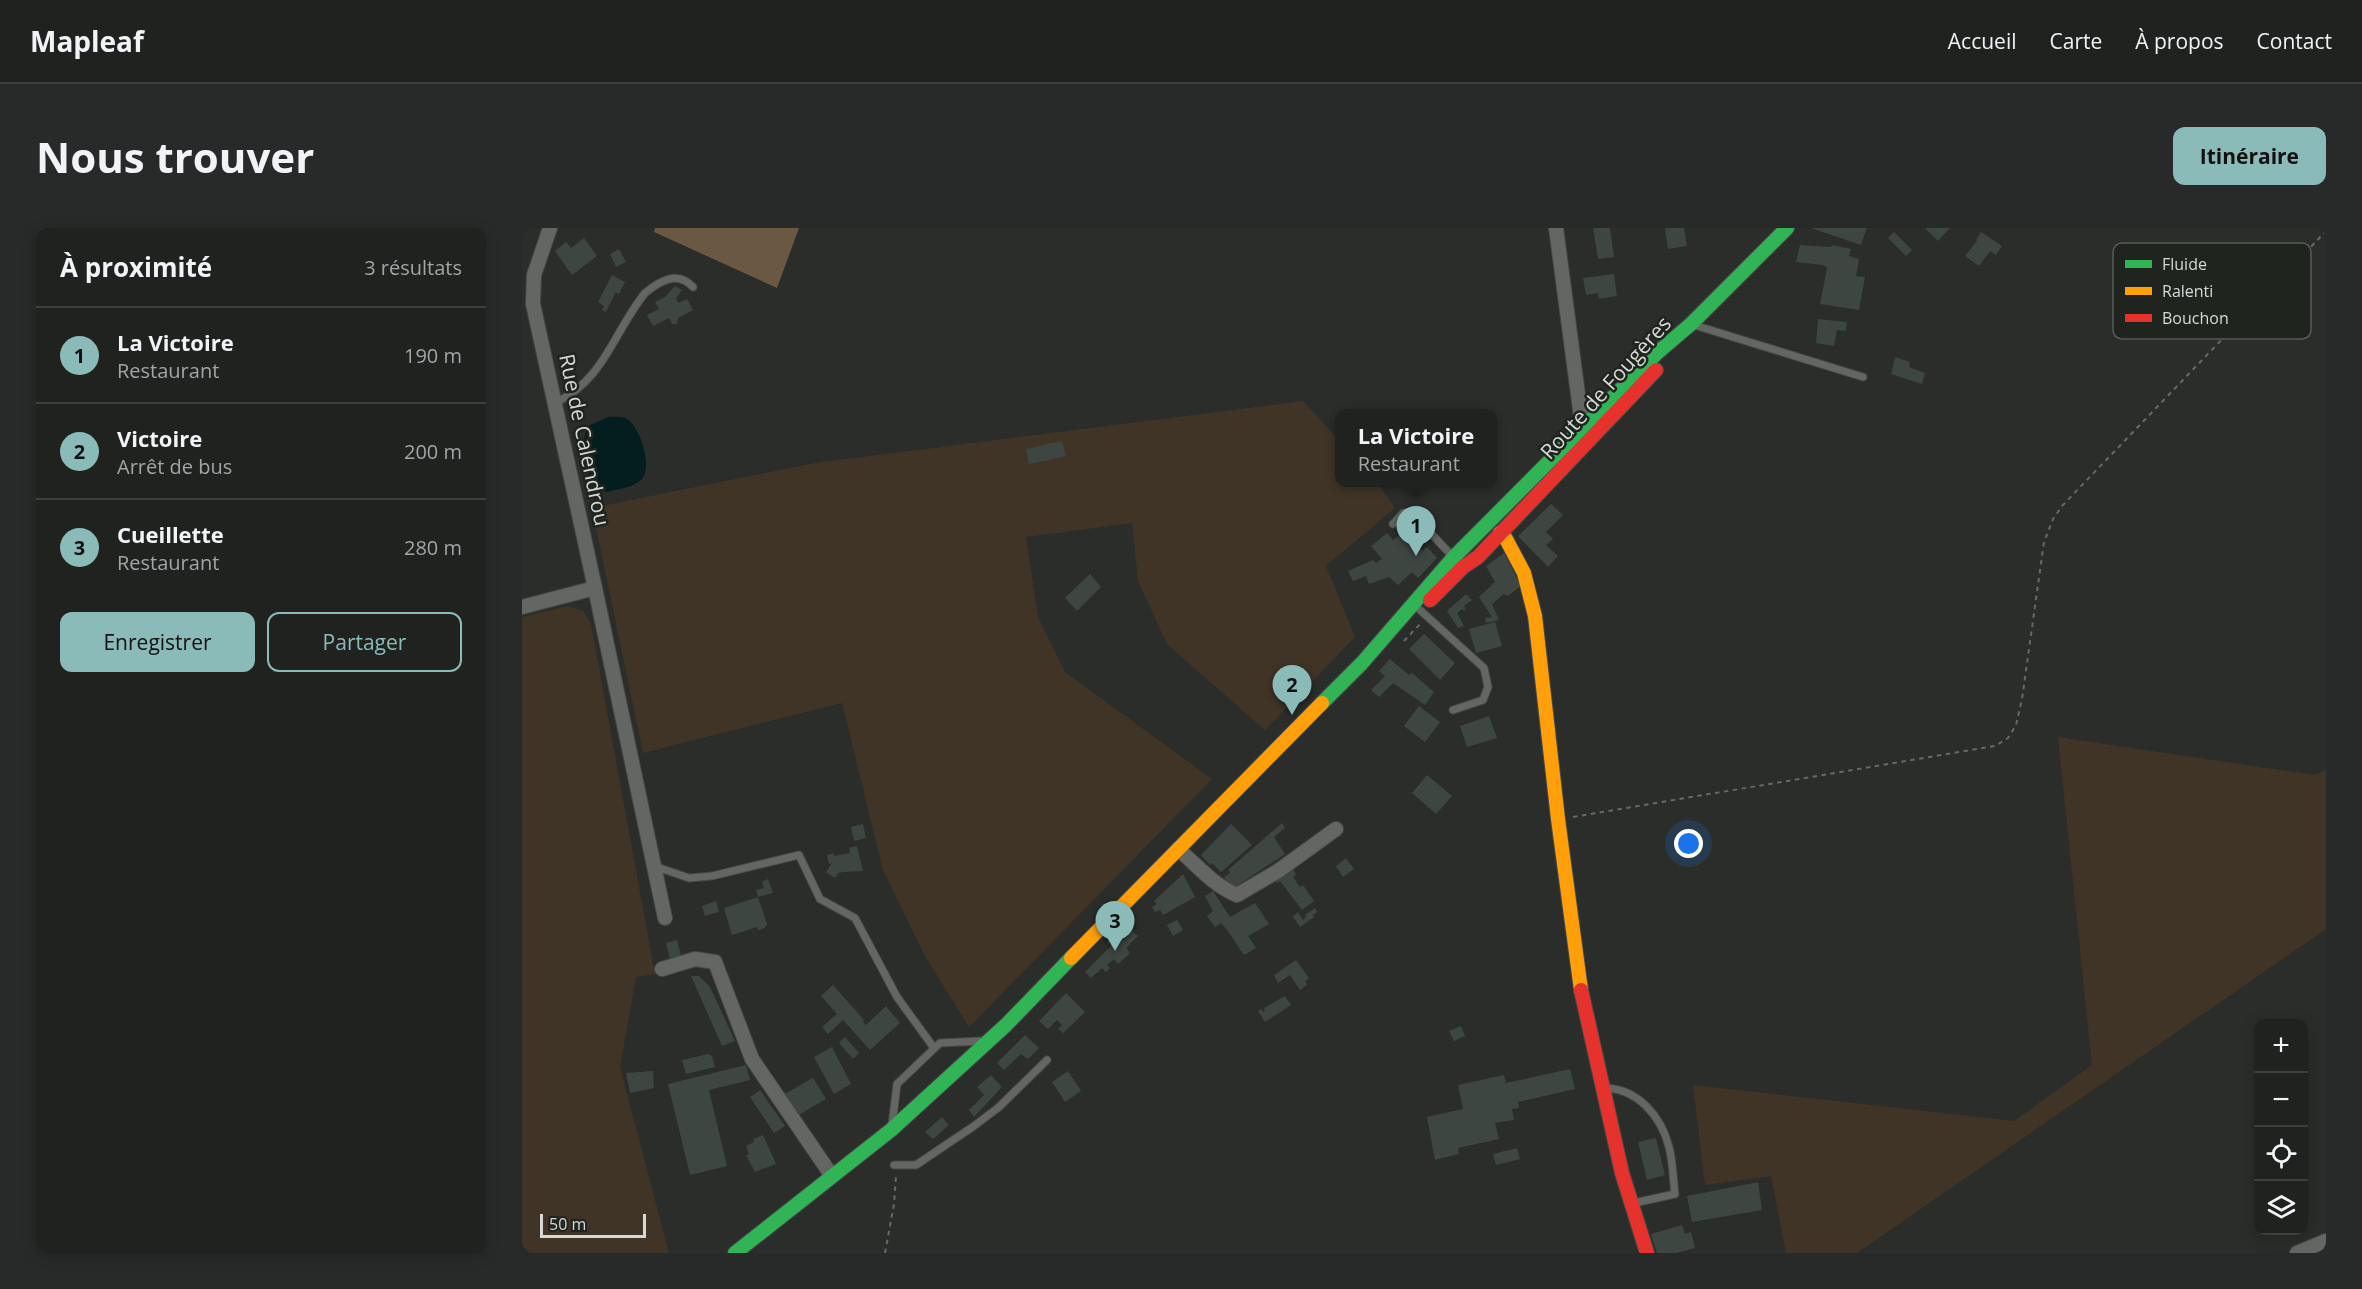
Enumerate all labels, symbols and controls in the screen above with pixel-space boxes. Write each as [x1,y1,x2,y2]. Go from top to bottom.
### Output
text: Mapleaf [30,22,144,60]
text: Accueil [1948,27,2016,55]
text: Carte [2049,27,2102,55]
text: À propos [2135,27,2224,55]
text: Contact [2257,27,2332,55]
button: Itinéraire [2173,127,2326,185]
text: Nous trouver [36,128,314,185]
legend [2113,243,2311,339]
text: À proximité [60,249,212,285]
text: Fluide [2162,253,2207,275]
text: 3 résultats [364,254,462,281]
text: Ralenti [2162,280,2213,302]
text: Bouchon [2162,307,2229,329]
street label: Route de Fougères [1534,310,1677,465]
text: La Victoire [117,327,234,357]
text: 1 [74,342,85,369]
text: 190 m [404,342,462,369]
street label: Rue de Calendrou [553,351,617,528]
text: Restaurant [117,357,219,384]
popup [1335,409,1497,487]
text: La Victoire [1358,420,1474,450]
text: Victoire [117,423,202,453]
text: 2 [74,438,85,465]
text: 200 m [404,438,462,465]
text: Restaurant [1358,450,1460,477]
text: Arrêt de bus [117,453,232,480]
pin: 1 [1396,506,1436,556]
text: Cueillette [117,519,224,549]
text: 3 [74,534,85,561]
text: 280 m [404,534,462,561]
text: Restaurant [117,549,219,576]
button: Enregistrer [60,612,255,672]
button: Partager [267,612,462,672]
pin: 2 [1272,666,1312,715]
your location [1674,829,1703,858]
pin: 3 [1096,902,1134,951]
map controls [2254,1019,2308,1235]
button: + [2254,1019,2308,1073]
button: − [2254,1073,2308,1127]
button: locate [2254,1127,2308,1181]
button: layers [2254,1181,2308,1235]
scale bar [540,1211,646,1238]
text: 50 m [549,1213,586,1235]

